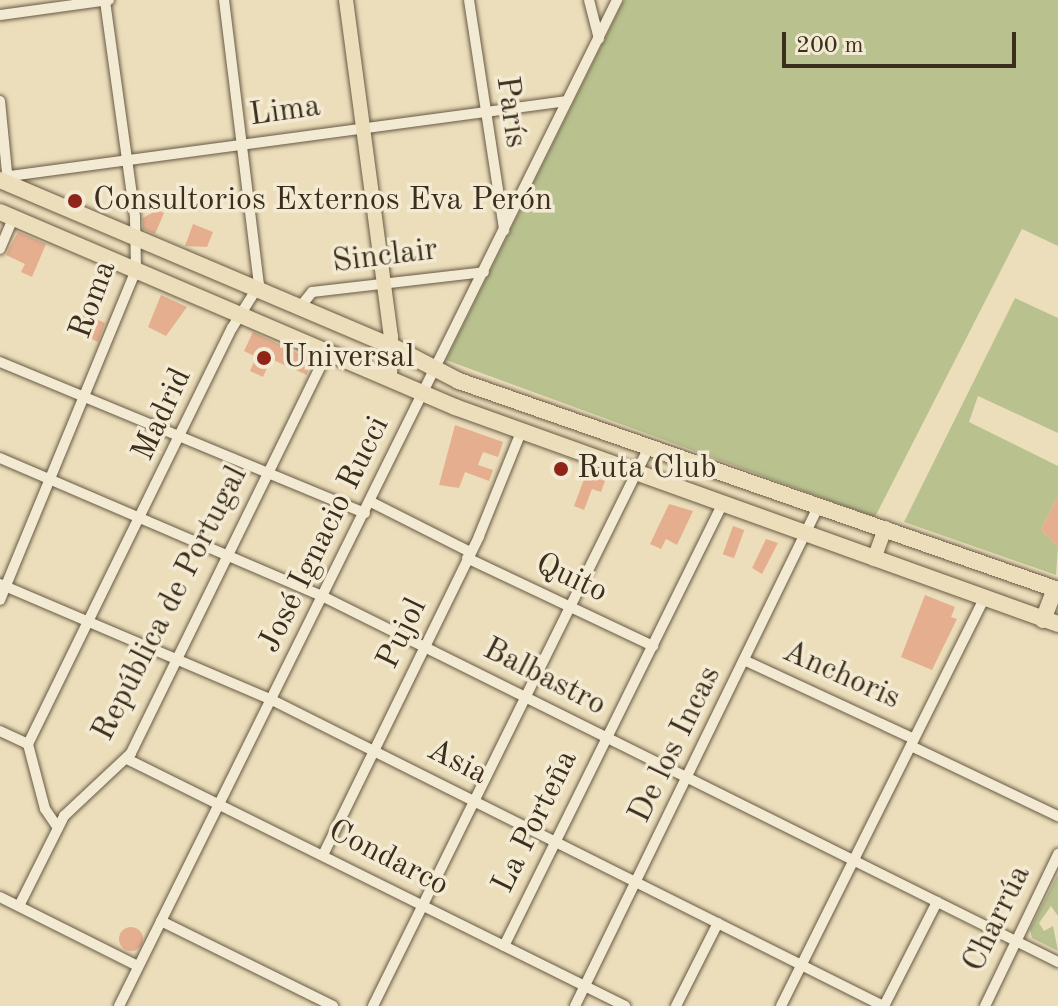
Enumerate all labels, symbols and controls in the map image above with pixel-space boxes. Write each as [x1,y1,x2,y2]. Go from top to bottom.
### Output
scale bar [786,16,1020,66]
text: 200 m [796,34,864,58]
street label: París [486,74,534,150]
street label: Lima [247,88,323,136]
place label: Consultorios Externos Eva Perón [93,182,552,220]
marker: Consultorios Externos Eva Perón [64,190,86,212]
street label: Sinclair [330,231,440,283]
street label: Roma [62,256,126,344]
place label: Universal [282,339,414,377]
marker: Universal [253,347,275,369]
street label: Madrid [125,363,201,467]
street label: José Ignacio Rucci [251,411,399,659]
place label: Ruta Club [577,450,717,488]
street label: República de Portugal [85,460,257,748]
marker: Ruta Club [552,460,570,478]
street label: Quito [529,546,613,612]
street label: Pujol [370,593,436,675]
street label: Balbastro [476,631,612,725]
street label: Anchoris [776,633,906,719]
street label: De los Incas [622,660,730,830]
street label: Asia [420,732,494,794]
street label: La Porteña [485,744,587,900]
street label: Condarco [321,812,455,906]
street label: Charrúa [956,859,1040,979]

